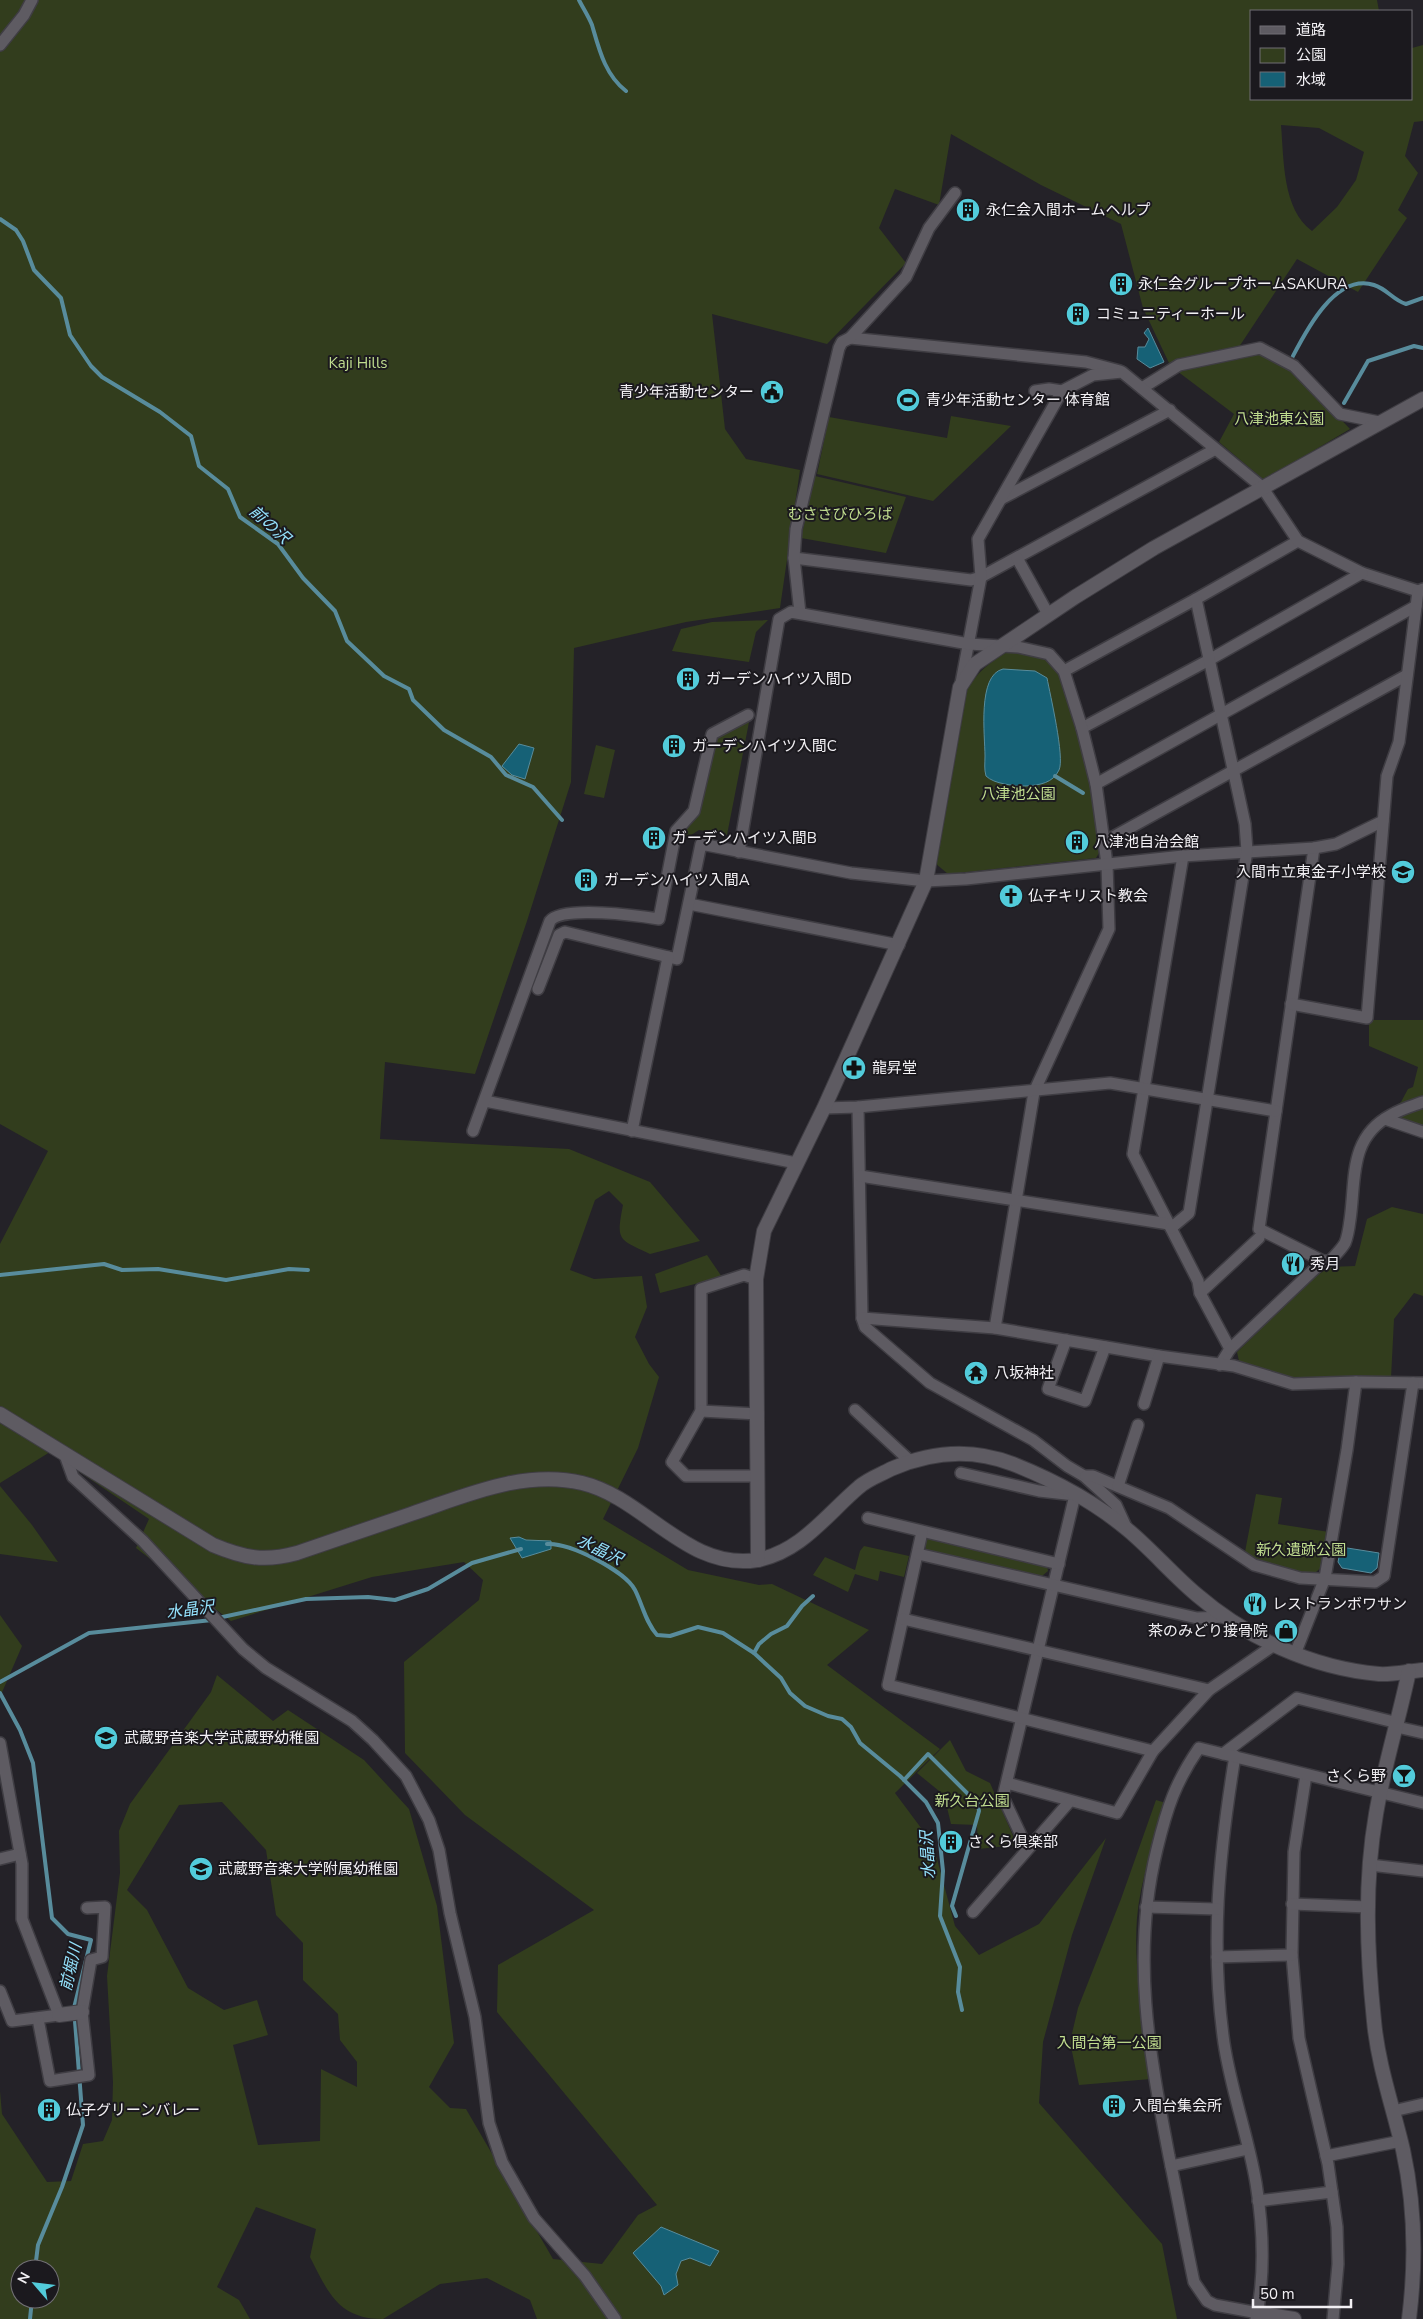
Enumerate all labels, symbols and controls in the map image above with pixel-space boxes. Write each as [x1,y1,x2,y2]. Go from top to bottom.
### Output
legend [1250,10,1413,100]
text: 道路 [1296,20,1326,40]
text: 公園 [1296,45,1326,65]
text: 水域 [1296,70,1326,90]
building icon: 永仁会入間ホームヘルプ [955,197,981,223]
place label: 永仁会入間ホームヘルプ [986,200,1151,220]
building icon: 永仁会グループホームSAKURA [1108,271,1134,297]
place label: 永仁会グループホームSAKURA [1138,274,1348,294]
building icon: コミュニティーホール [1065,301,1091,327]
place label: コミュニティーホール [1096,304,1245,324]
park label: Kaji Hills [328,353,388,373]
public building icon: 青少年活動センター [759,379,785,405]
place label: 青少年活動センター [619,382,754,402]
sports icon: 青少年活動センター 体育館 [895,387,921,413]
place label: 青少年活動センター 体育館 [926,390,1110,410]
park label: 八津池東公園 [1234,409,1324,429]
water label: 前の沢 [244,501,296,550]
park label: むささびひろば [787,504,893,524]
building icon: ガーデンハイツ入間D [675,666,701,692]
place label: ガーデンハイツ入間D [706,669,852,689]
building icon: ガーデンハイツ入間C [661,733,687,759]
place label: ガーデンハイツ入間C [692,736,837,756]
park label: 八津池公園 [980,784,1056,804]
building icon: ガーデンハイツ入間B [641,825,667,851]
place label: ガーデンハイツ入間B [672,828,817,848]
building icon: 八津池自治会館 [1064,829,1090,855]
place label: 八津池自治会館 [1094,832,1199,852]
school or university icon: 入間市立東金子小学校 [1390,859,1416,885]
place label: 入間市立東金子小学校 [1236,862,1386,882]
building icon: ガーデンハイツ入間A [573,867,599,893]
place label: ガーデンハイツ入間A [604,870,750,890]
church icon: 仏子キリスト教会 [998,883,1024,909]
place label: 仏子キリスト教会 [1028,886,1148,906]
pharmacy icon: 龍昇堂 [841,1055,867,1081]
place label: 龍昇堂 [872,1058,917,1078]
restaurant icon: 秀月 [1280,1251,1306,1277]
place label: 秀月 [1310,1254,1340,1274]
temple icon: 八坂神社 [963,1360,989,1386]
place label: 八坂神社 [994,1363,1054,1383]
water label: 水晶沢 [573,1529,628,1571]
park label: 新久遺跡公園 [1256,1540,1346,1560]
restaurant icon: レストランボワサン [1242,1591,1268,1617]
place label: レストランボワサン [1272,1594,1407,1614]
water label: 水晶沢 [165,1595,217,1624]
shop icon: 茶のみどり接骨院 [1273,1618,1299,1644]
place label: 茶のみどり接骨院 [1148,1621,1268,1641]
school or university icon: 武蔵野音楽大学武蔵野幼稚園 [93,1725,119,1751]
place label: 武蔵野音楽大学武蔵野幼稚園 [124,1728,319,1748]
bar icon: さくら野 [1391,1763,1417,1789]
place label: さくら野 [1326,1766,1386,1786]
park label: 新久台公園 [934,1791,1010,1811]
water label: 水晶沢 [916,1828,940,1879]
building icon: さくら倶楽部 [938,1829,964,1855]
place label: さくら倶楽部 [968,1832,1058,1852]
school or university icon: 武蔵野音楽大学附属幼稚園 [188,1856,214,1882]
place label: 武蔵野音楽大学附属幼稚園 [218,1859,398,1879]
water label: 前堀川 [55,1939,88,1993]
park label: 入間台第一公園 [1056,2033,1162,2053]
building icon: 入間台集会所 [1101,2093,1127,2119]
place label: 入間台集会所 [1132,2096,1222,2116]
building icon: 仏子グリーンバレー [36,2097,62,2123]
place label: 仏子グリーンバレー [66,2100,200,2120]
north arrow [10,2259,60,2309]
text: N [13,2269,35,2287]
scale bar [1253,2276,1350,2308]
text: 50 m [1260,2284,1295,2304]

